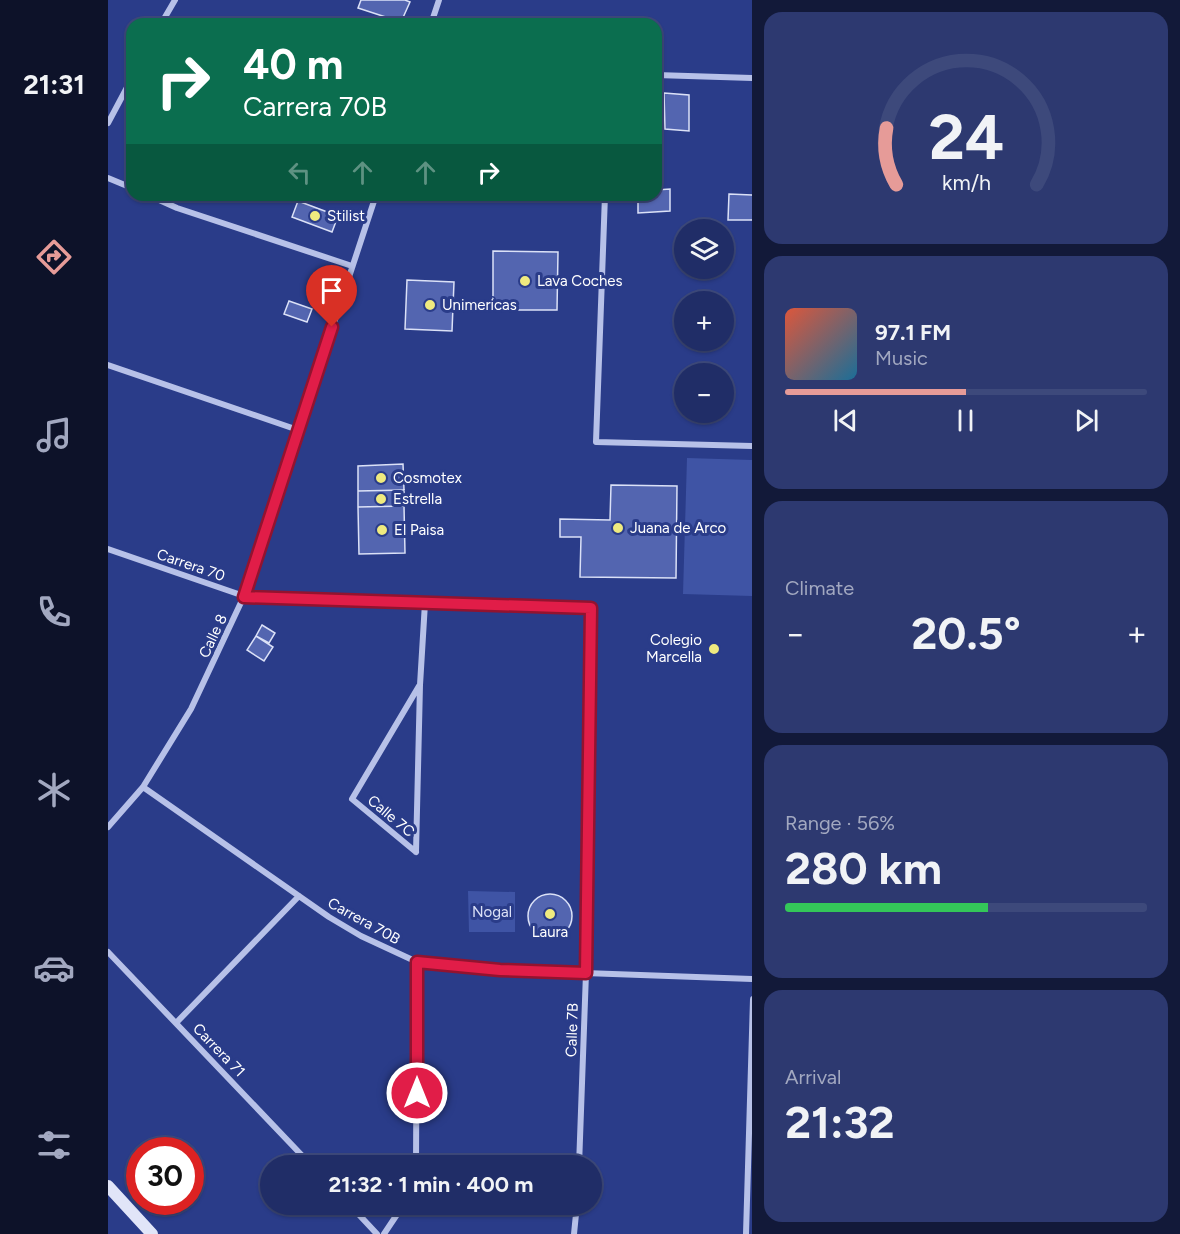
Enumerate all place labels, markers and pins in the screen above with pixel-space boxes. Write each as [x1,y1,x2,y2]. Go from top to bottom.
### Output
place label: Stilist [327,207,365,225]
marker: Stilist [308,209,322,223]
pin [306,265,357,327]
place label: Lava Coches [537,272,623,290]
marker: Lava Coches [518,274,532,288]
place label: Unimericas [442,296,517,314]
marker: Unimericas [423,298,437,312]
place label: Cosmotex [393,469,462,487]
marker: Cosmotex [374,471,388,485]
place label: Estrella [393,490,442,508]
marker: Estrella [374,492,388,506]
place label: Juana de Arco [630,519,726,537]
place label: El Paisa [394,521,444,539]
marker: Juana de Arco [611,521,625,535]
marker: El Paisa [375,523,389,537]
place label: Colegio Marcella [646,631,702,666]
marker: Colegio Marcella [707,642,721,656]
marker: Laura [543,907,557,921]
place label: Laura [532,923,568,941]

